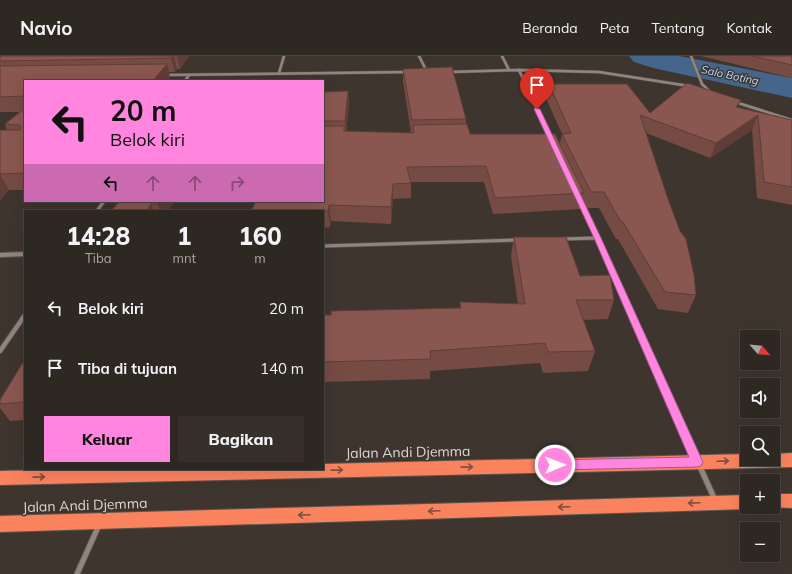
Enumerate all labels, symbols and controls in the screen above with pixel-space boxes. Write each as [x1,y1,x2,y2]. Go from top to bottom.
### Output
text: Navio [20,16,73,40]
text: Beranda [522,19,578,37]
text: Peta [600,19,629,37]
text: Tentang [651,19,705,37]
text: Kontak [727,19,772,37]
water label: Salo Boting [700,62,760,88]
pin [520,68,554,109]
icon: arrive [526,74,548,96]
text: 20 m [110,93,176,128]
icon: left [44,96,96,148]
text: Belok kiri [110,128,185,151]
icon: left [100,172,122,194]
icon: ahead [142,172,164,194]
icon: ahead [184,172,206,194]
icon: right [226,172,248,194]
text: 14:28 [66,221,130,251]
text: 1 [177,221,192,251]
text: 160 [238,221,282,251]
text: Tiba [85,250,112,266]
text: mnt [173,250,196,266]
text: m [254,250,266,266]
icon: left [44,297,66,319]
text: Belok kiri [78,299,144,318]
text: 20 m [269,299,304,318]
north arrow [740,330,780,370]
map controls [740,330,780,562]
icon: arrive [44,357,66,379]
text: Tiba di tujuan [78,359,177,378]
text: 140 m [260,359,304,378]
button: sound [740,378,780,418]
button: Keluar [44,416,170,462]
button: Bagikan [178,416,304,462]
button: search [740,426,780,466]
street label: Jalan Andi Djemma [345,442,471,462]
position arrow [534,444,576,486]
one-way arrow [716,458,729,465]
one-way arrow [460,464,473,471]
one-way arrow [330,467,343,474]
one-way arrow [32,473,45,481]
button: + [740,474,780,514]
street label: Jalan Andi Djemma [22,494,148,516]
one-way arrow [688,499,701,506]
one-way arrow [558,503,571,510]
one-way arrow [428,507,441,515]
one-way arrow [298,511,311,519]
button: − [740,522,780,562]

